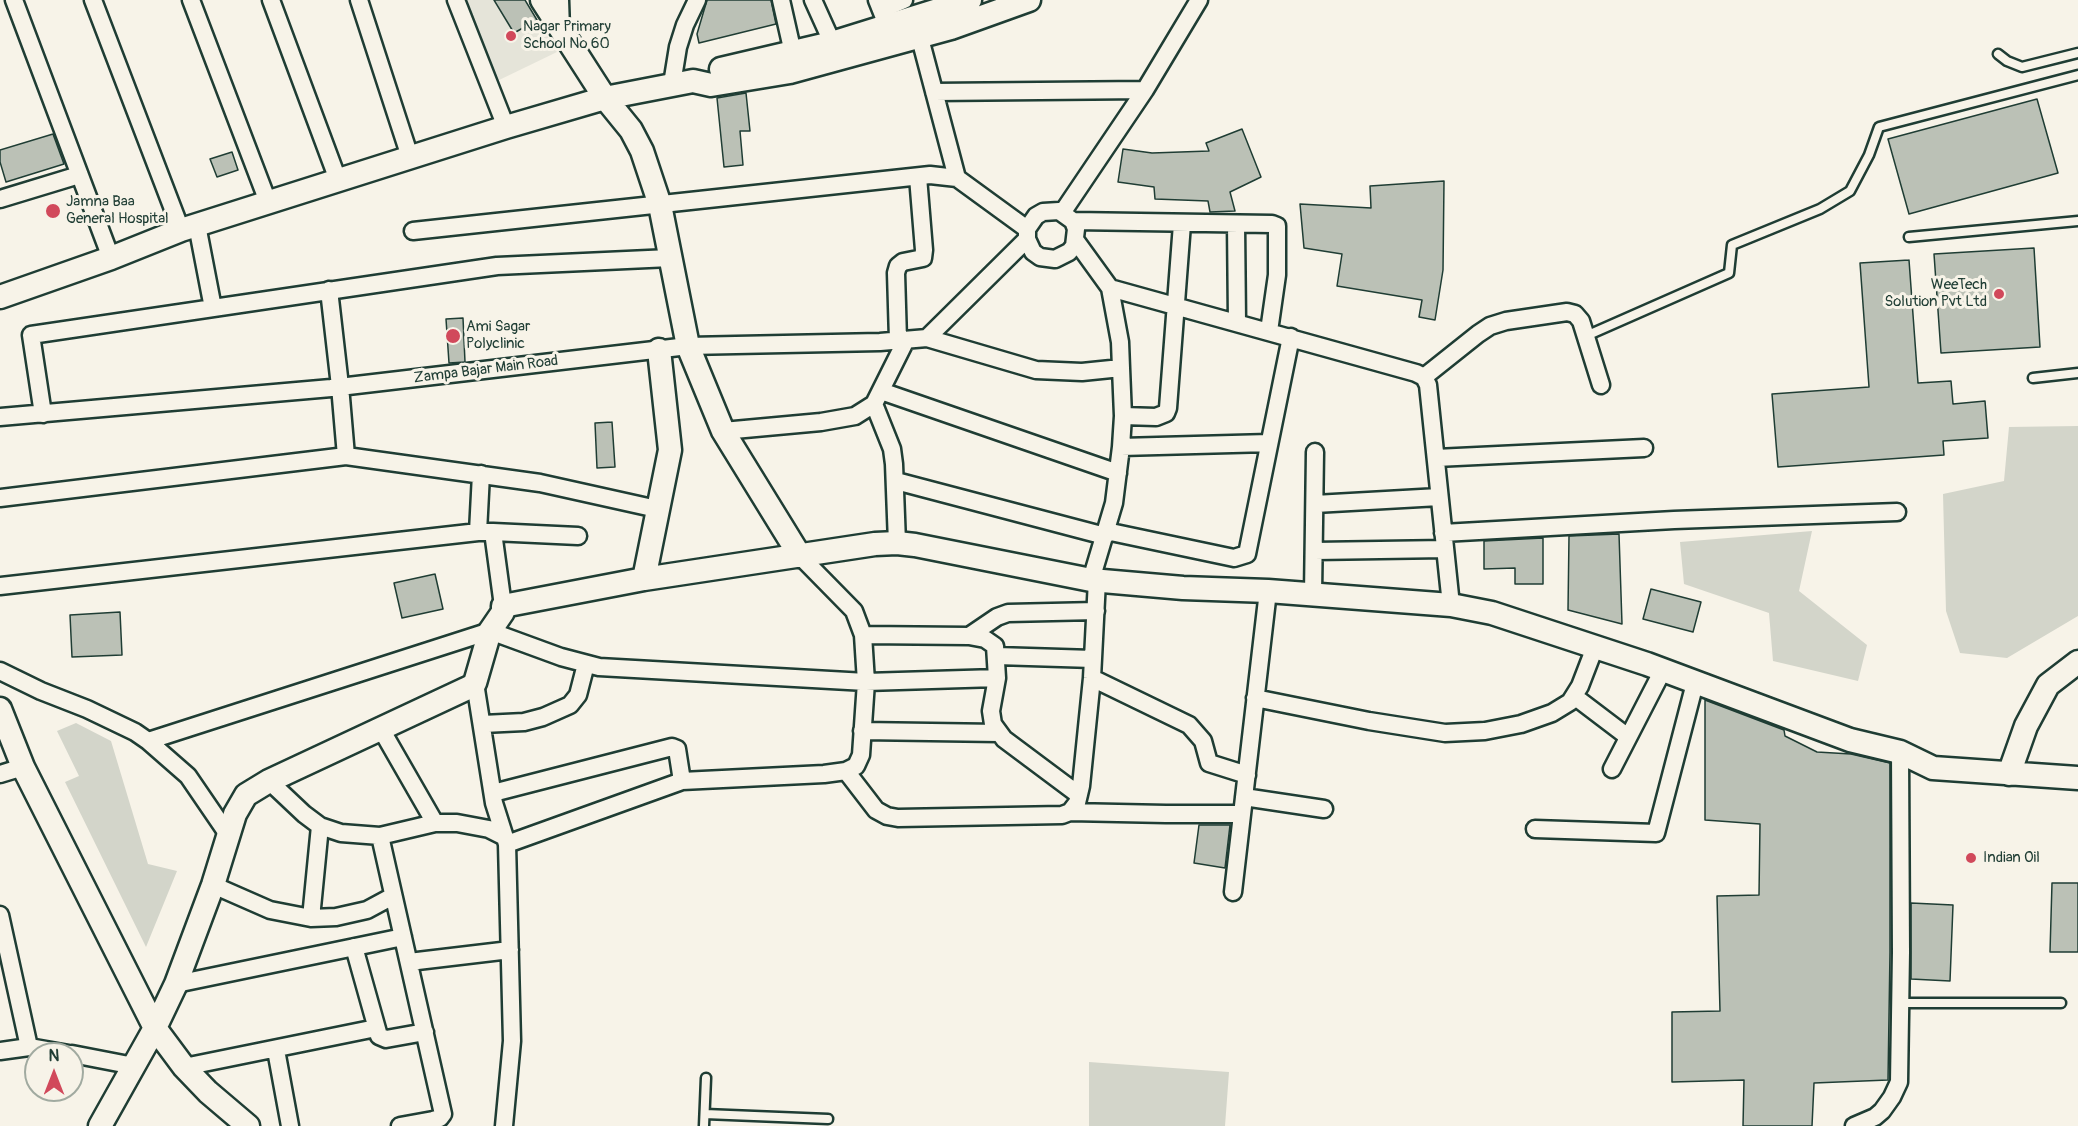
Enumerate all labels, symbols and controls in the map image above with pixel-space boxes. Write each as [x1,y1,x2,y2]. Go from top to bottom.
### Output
place label: Nagar Primary School No 60 [523,18,611,53]
marker: Nagar Primary School No 60 [504,29,518,43]
place label: Jamna Baa General Hospital [66,193,169,228]
marker: Jamna Baa General Hospital [44,202,62,220]
place label: WeeTech Solution Pvt Ltd [1885,276,1987,311]
marker: WeeTech Solution Pvt Ltd [1992,287,2006,301]
place label: Ami Sagar Polyclinic [466,318,530,353]
marker: Ami Sagar Polyclinic [444,327,462,345]
street label: Zampa Bajar Main Road [413,352,559,388]
place label: Indian Oil [1983,849,2040,867]
marker: Indian Oil [1964,851,1978,865]
north arrow [24,1042,84,1102]
text: N [49,1046,59,1066]

